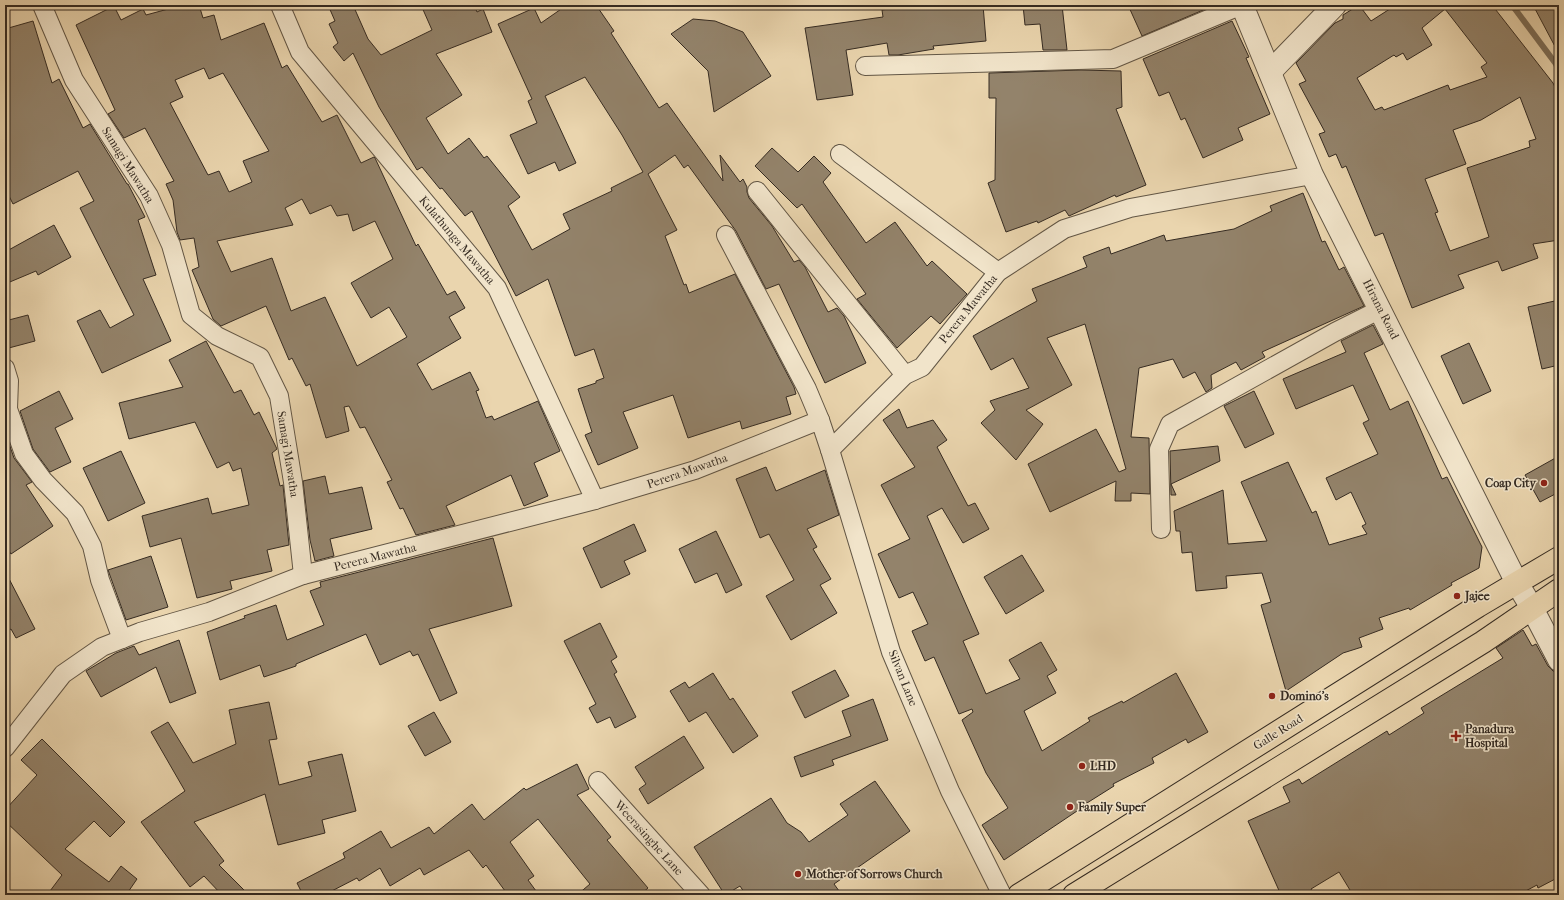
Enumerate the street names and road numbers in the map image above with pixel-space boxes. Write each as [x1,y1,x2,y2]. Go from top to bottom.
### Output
street label: Samagi Mawatha [99,124,157,206]
street label: Kulathunga Mawatha [416,193,498,287]
street label: Perera Mawatha [936,271,1000,346]
street label: Hirana Road [1360,277,1402,342]
street label: Samagi Mawatha [274,410,302,499]
street label: Perera Mawatha [645,451,730,491]
street label: Perera Mawatha [332,540,418,574]
street label: Silvan Lane [885,648,921,708]
street label: Galle Road [1251,711,1306,753]
street label: Weerasinghe Lane [611,797,686,878]

